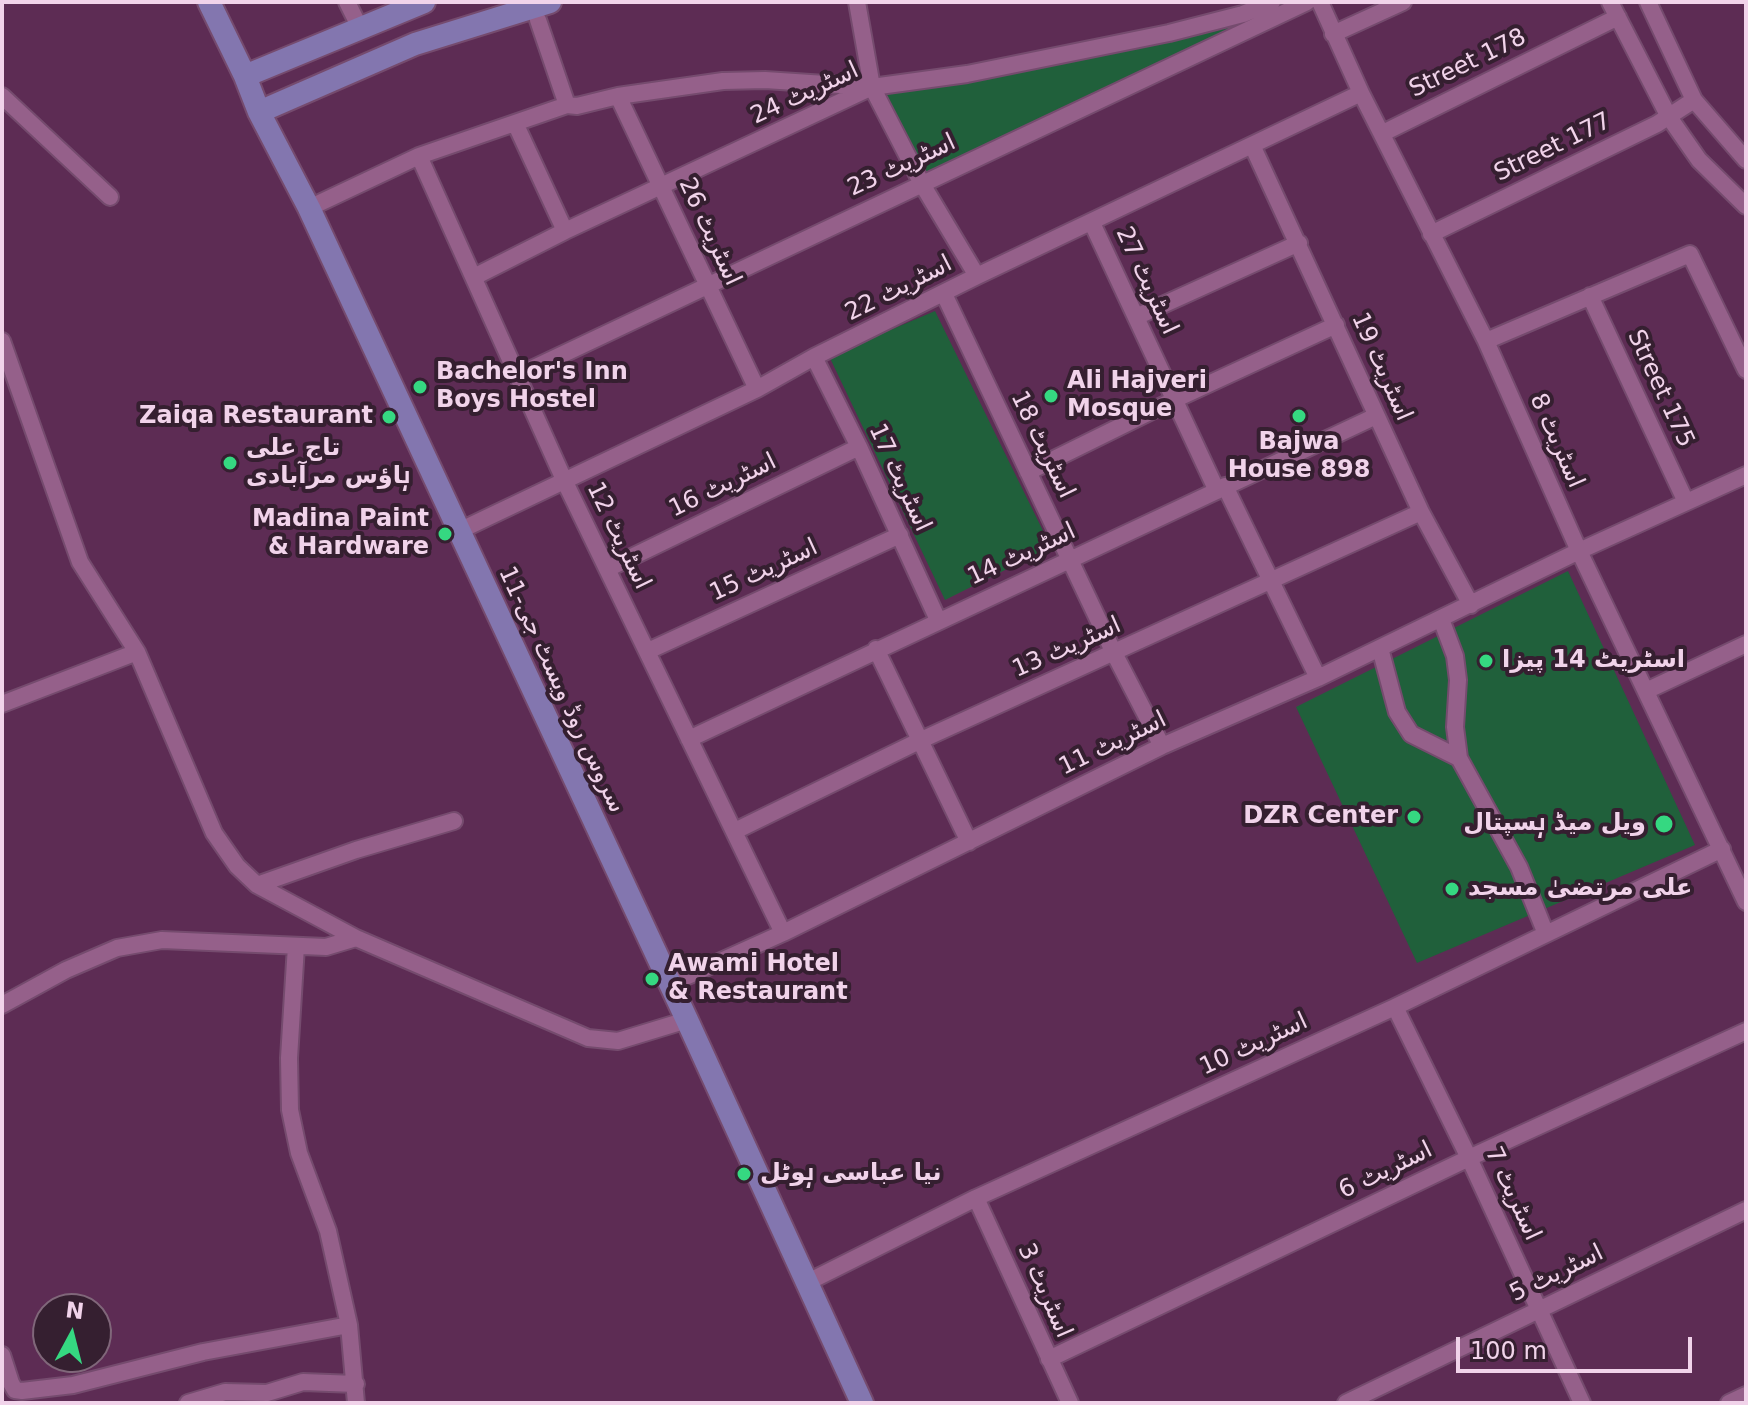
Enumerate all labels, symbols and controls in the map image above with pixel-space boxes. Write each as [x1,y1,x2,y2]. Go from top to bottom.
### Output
street label: Street 178 [1405,23,1531,105]
street label: اسٹریٹ 24 [746,57,864,131]
street label: Street 177 [1490,107,1616,189]
street label: اسٹریٹ 23 [843,129,961,203]
street label: اسٹریٹ 26 [672,173,746,291]
street label: اسٹریٹ 27 [1109,222,1183,340]
street label: اسٹریٹ 22 [841,250,957,328]
street label: اسٹریٹ 19 [1344,308,1418,426]
street label: Street 175 [1620,326,1700,452]
place label: Bachelor's Inn Boys Hostel [436,359,628,415]
place label: Ali Hajveri Mosque [1067,368,1207,424]
marker: Bachelor's Inn Boys Hostel [411,378,429,396]
street label: اسٹریٹ 18 [1004,387,1080,503]
marker: Ali Hajveri Mosque [1042,387,1060,405]
street label: اسٹریٹ 8 [1522,389,1590,493]
place label: Zaiqa Restaurant [139,403,373,431]
marker: Bajwa House 898 [1290,407,1308,425]
marker: Zaiqa Restaurant [380,408,398,426]
street label: اسٹریٹ 17 [862,419,936,537]
place label: Bajwa House 898 [1228,429,1370,485]
place label: تاج علی ہاؤس مرآبادی [246,435,410,491]
street label: اسٹریٹ 16 [665,448,781,524]
marker: تاج علی ہاؤس مرآبادی [221,454,239,472]
street label: اسٹریٹ 12 [580,478,656,594]
place label: Madina Paint & Hardware [252,506,429,562]
street label: اسٹریٹ 14 [963,518,1081,592]
marker: Madina Paint & Hardware [436,525,454,543]
street label: اسٹریٹ 15 [705,534,823,608]
street label: سروس روڈ ویسٹ جی-11 [491,562,631,818]
street label: اسٹریٹ 13 [1008,611,1126,685]
place label: اسٹریٹ 14 پیزا [1502,647,1685,675]
marker: اسٹریٹ 14 پیزا [1477,652,1495,670]
street label: اسٹریٹ 11 [1055,706,1171,782]
place label: DZR Center [1243,803,1398,831]
marker: DZR Center [1405,808,1423,826]
place label: ویل میڈ ہسپتال [1463,810,1646,838]
marker: ویل میڈ ہسپتال [1653,813,1675,835]
place label: علی مرتضیٰ مسجد [1468,875,1692,903]
marker: علی مرتضیٰ مسجد [1443,880,1461,898]
place label: Awami Hotel & Restaurant [668,951,848,1007]
marker: Awami Hotel & Restaurant [643,970,661,988]
street label: اسٹریٹ 10 [1195,1008,1313,1082]
street label: اسٹریٹ 6 [1335,1136,1437,1206]
street label: اسٹریٹ 7 [1478,1142,1546,1246]
place label: نیا عباسی ہوٹل [760,1160,941,1188]
marker: نیا عباسی ہوٹل [735,1165,753,1183]
street label: اسٹریٹ 3 [1010,1239,1078,1343]
street label: اسٹریٹ 5 [1506,1239,1608,1309]
north arrow [32,1293,112,1373]
text: N [64,1297,85,1324]
scale bar [1460,1321,1696,1371]
text: 100 m [1470,1337,1547,1365]

